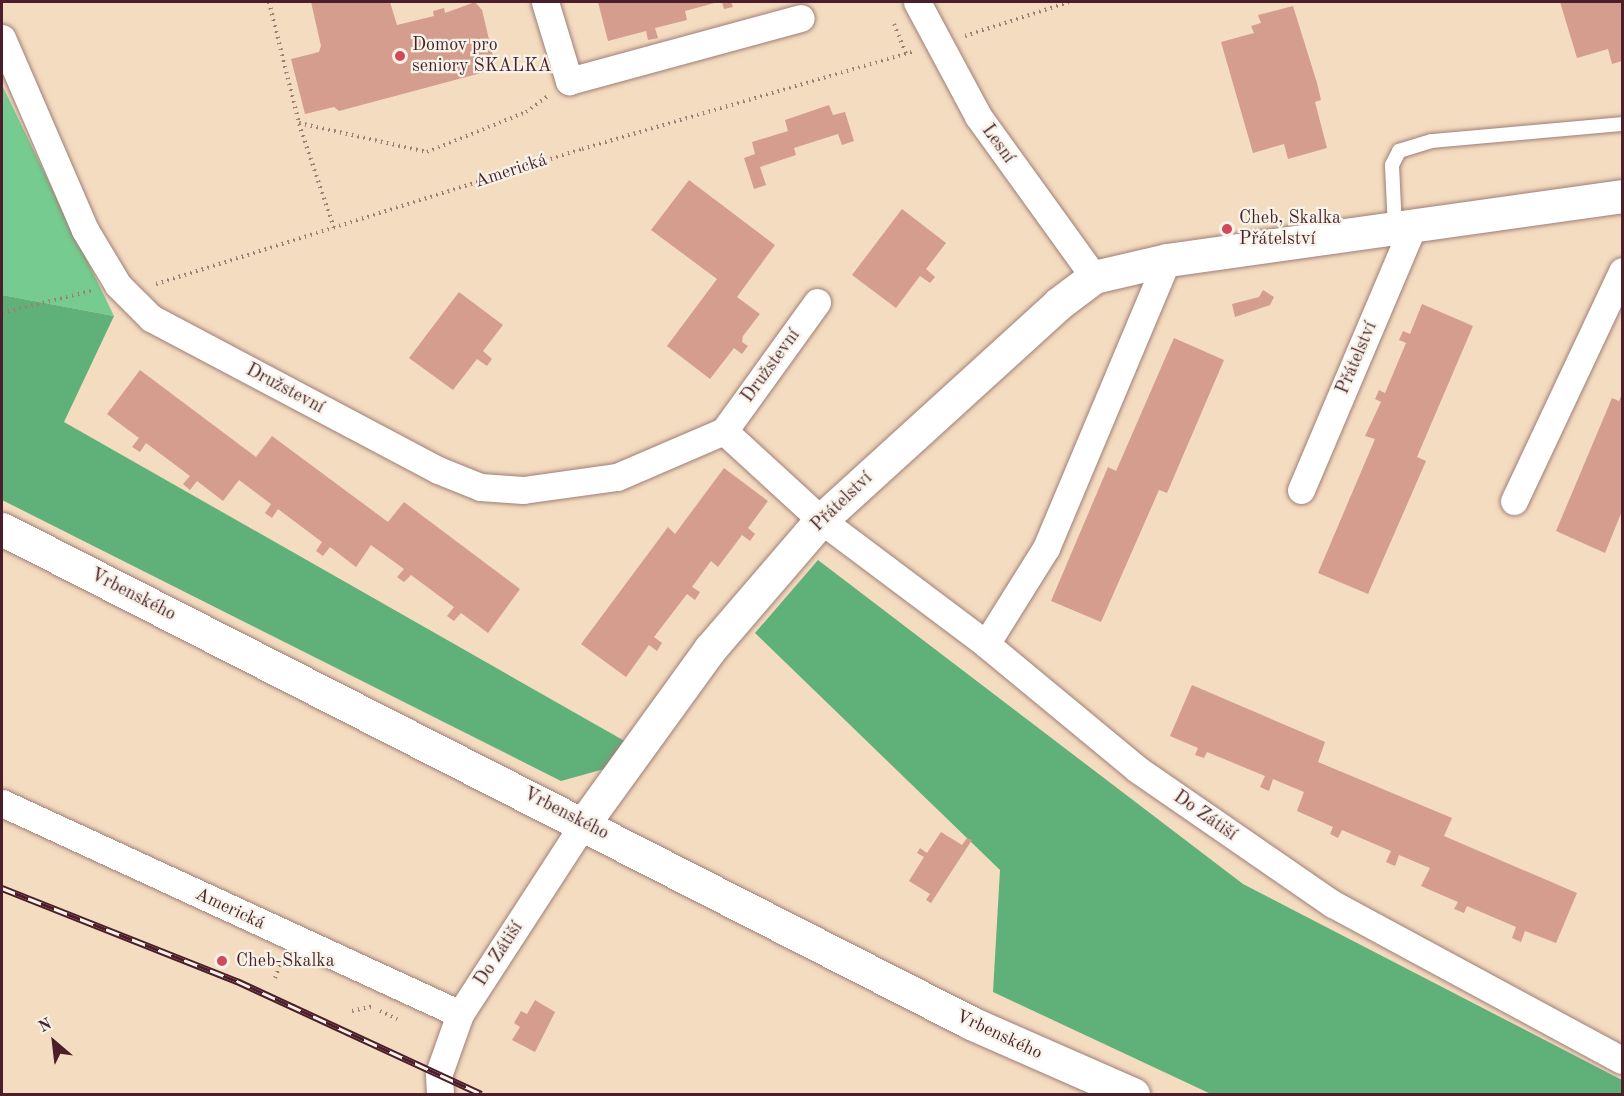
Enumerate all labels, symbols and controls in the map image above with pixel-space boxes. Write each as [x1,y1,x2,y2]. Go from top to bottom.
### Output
place label: Domov pro seniory SKALKA [412,35,551,78]
marker: Domov pro seniory SKALKA [393,49,407,63]
street label: Lesní [977,120,1019,168]
street label: Americká [472,149,550,193]
place label: Cheb, Skalka Přátelství [1239,208,1341,250]
marker: Cheb, Skalka Přátelství [1220,222,1234,236]
street label: Přátelství [1332,319,1382,397]
street label: Družstevní [737,325,805,407]
street label: Družstevní [242,359,328,419]
street label: Přátelství [807,468,877,536]
street label: Vrbenského [87,564,179,626]
street label: Vrbenského [520,783,612,845]
street label: Do Zátiší [1169,786,1241,846]
street label: Americká [192,883,268,935]
street label: Do Zátiší [470,918,528,990]
place label: Cheb-Skalka [236,950,335,972]
marker: Cheb-Skalka [213,952,231,970]
street label: Vrbenského [952,1006,1046,1064]
north arrow [24,1012,84,1072]
text: N [36,1016,55,1036]

